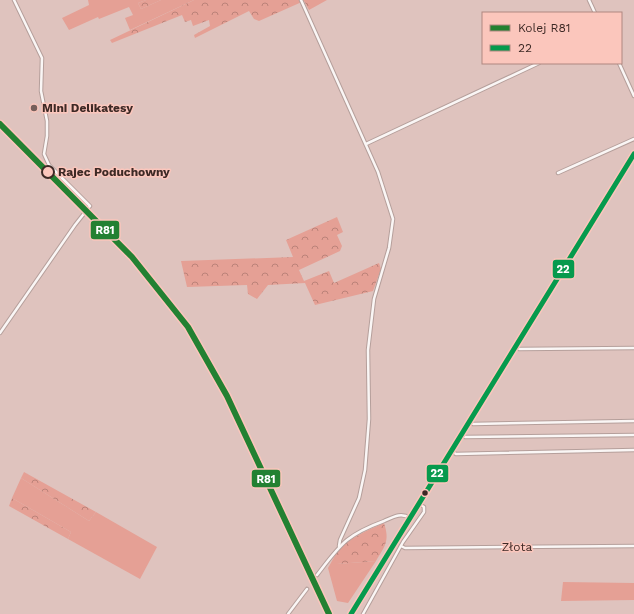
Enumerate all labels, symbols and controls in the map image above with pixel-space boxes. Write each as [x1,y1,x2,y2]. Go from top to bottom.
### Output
legend [482,12,622,64]
text: Kolej R81 [518,21,571,35]
text: 22 [518,41,532,55]
place label: Mini Delikatesy [42,101,133,115]
marker: Mini Delikatesy [29,103,39,113]
marker: Rajec Poduchowny [41,165,55,179]
place label: Rajec Poduchowny [58,165,170,179]
line badge: R81 [90,220,120,240]
text: R81 [95,224,115,237]
line badge: 22 [552,259,575,279]
text: 22 [556,263,570,276]
line badge: 22 [426,464,449,483]
text: 22 [430,467,444,480]
line badge: R81 [251,469,281,488]
text: R81 [256,473,276,486]
unlabelled marker [420,488,430,498]
street label: Złota [502,540,532,554]

